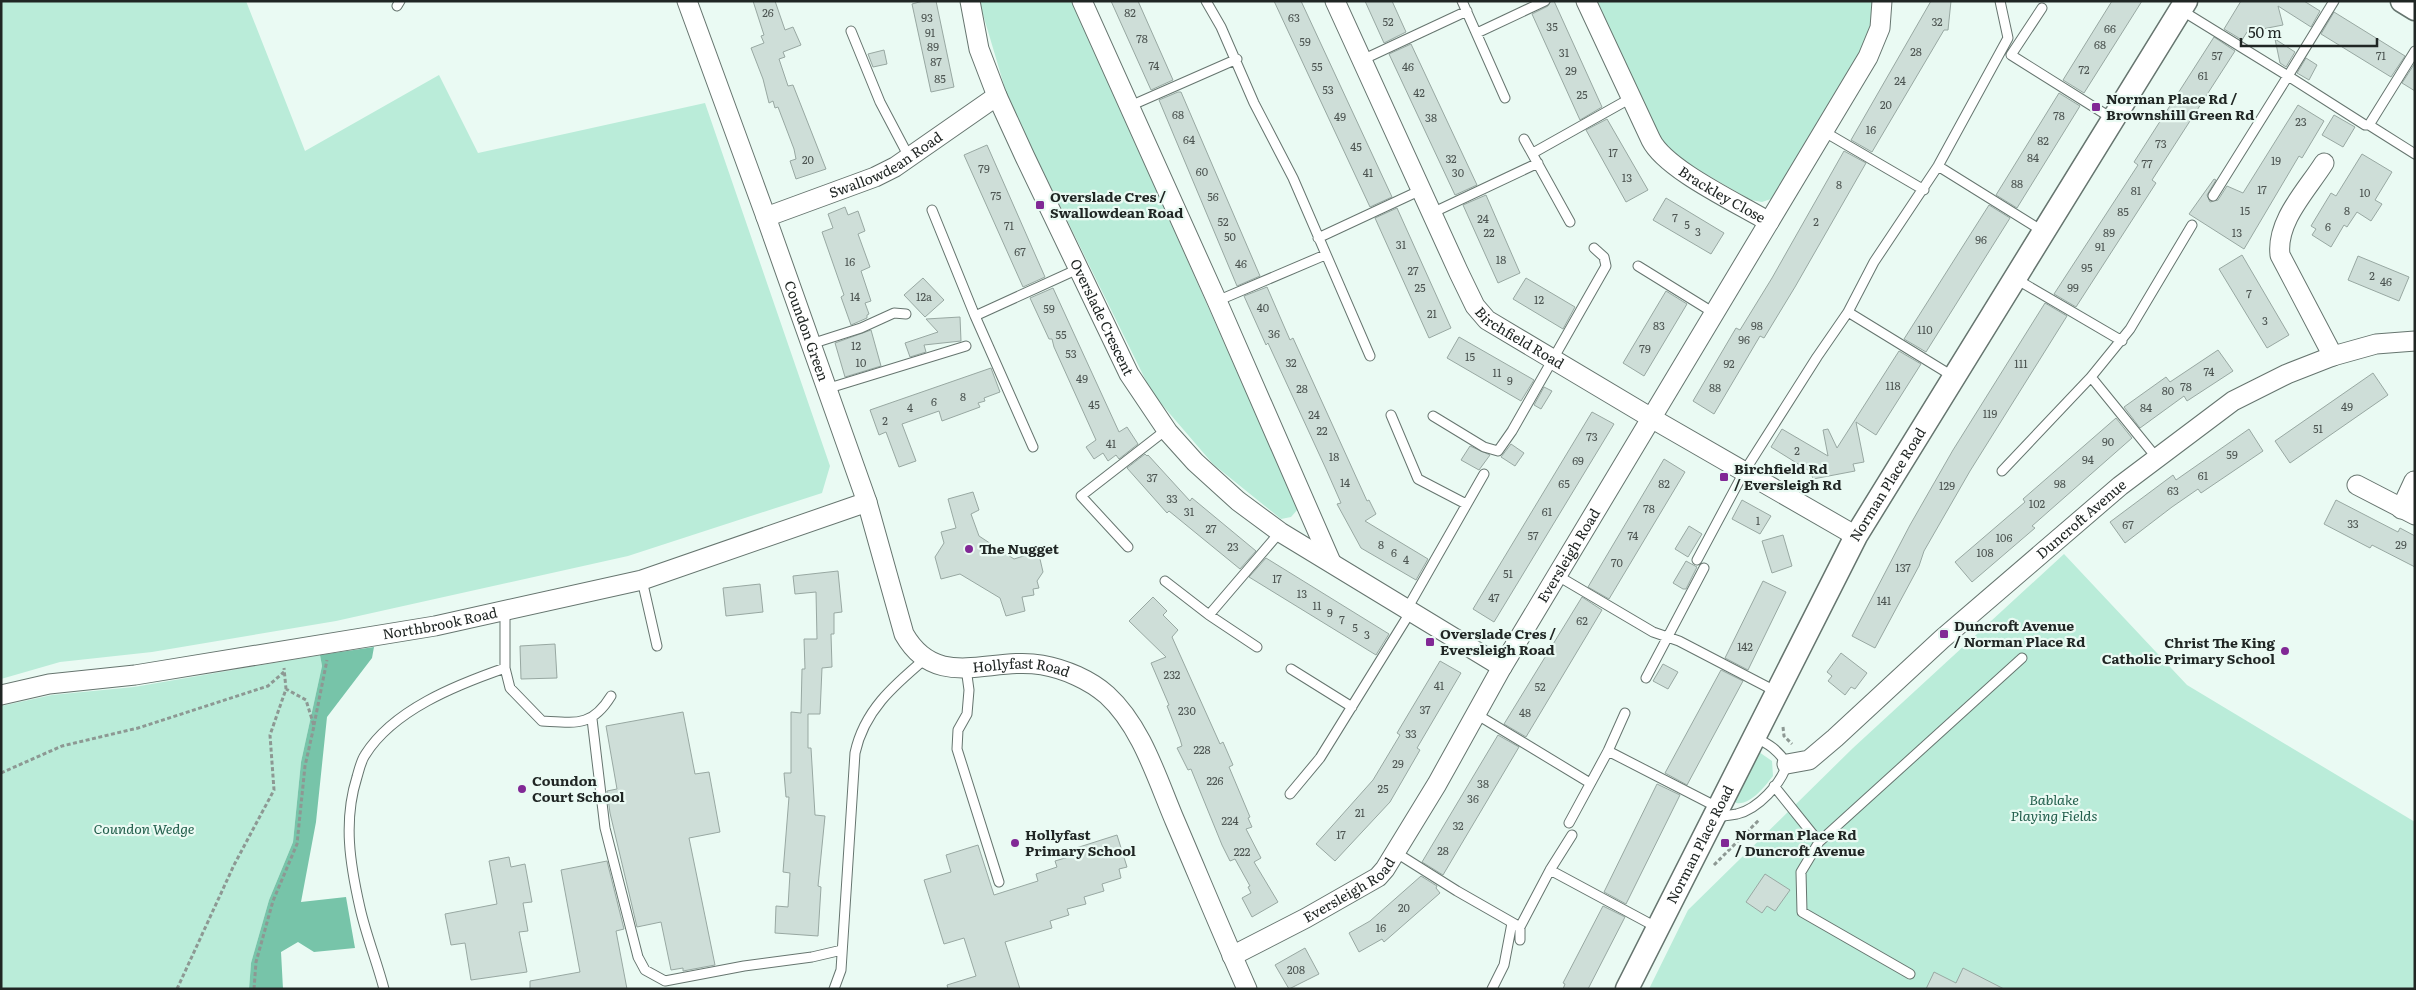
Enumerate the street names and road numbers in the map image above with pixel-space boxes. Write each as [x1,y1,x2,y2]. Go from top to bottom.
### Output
street label: Swallowdean Road [826,126,946,202]
street label: Brackley Close [1675,161,1769,227]
street label: Overslade Crescent [1066,255,1139,379]
street label: Coundon Green [780,278,834,384]
street label: Birchfield Road [1471,302,1569,373]
street label: Norman Place Road [1844,423,1930,545]
street label: Duncroft Avenue [2031,474,2130,563]
street label: Eversleigh Road [1532,504,1604,606]
street label: Northbrook Road [381,601,499,643]
street label: Hollyfast Road [971,652,1073,681]
street label: Norman Place Road [1661,781,1738,907]
street label: Eversleigh Road [1299,853,1399,927]

